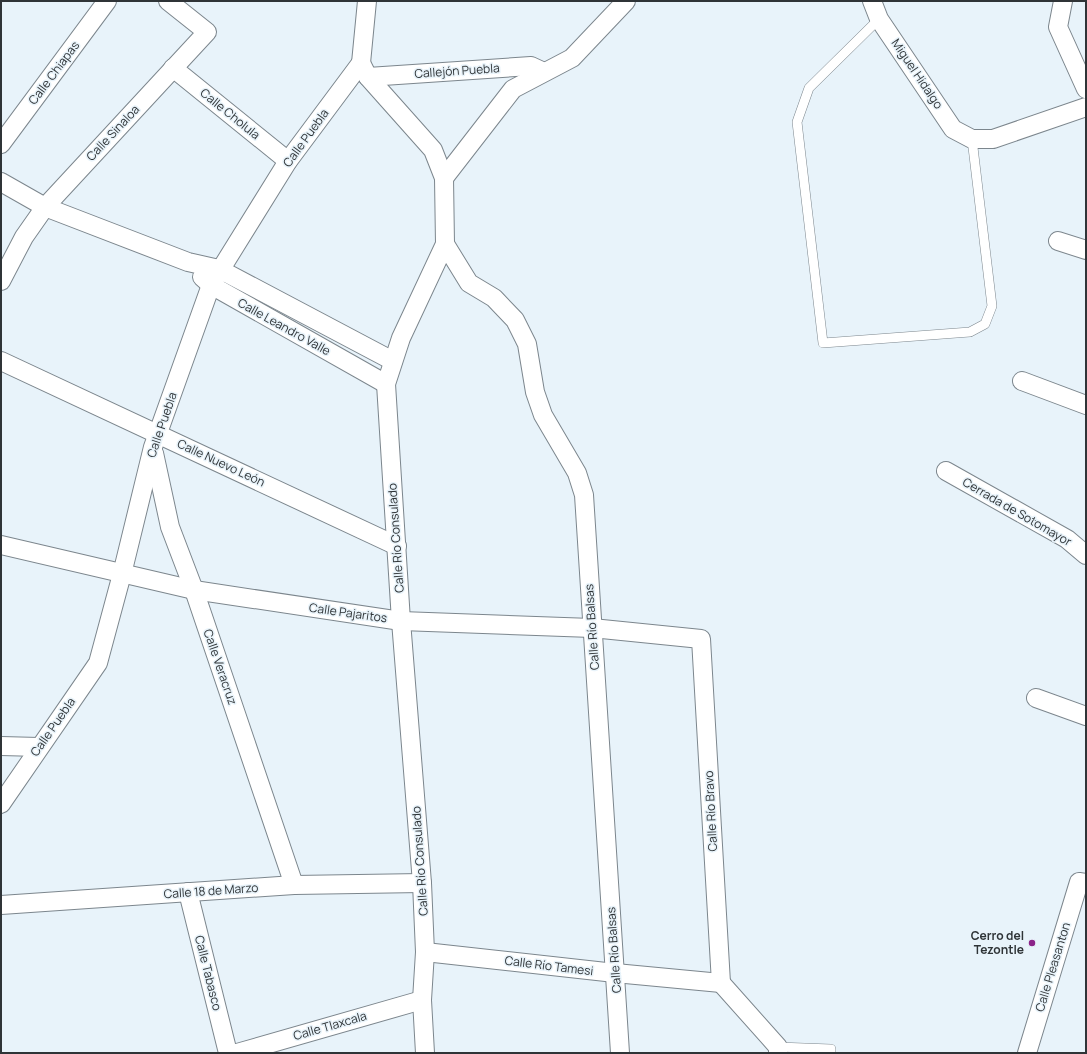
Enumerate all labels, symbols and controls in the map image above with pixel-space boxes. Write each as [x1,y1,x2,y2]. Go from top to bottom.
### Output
street label: Miguel Hidalgo [888,35,947,112]
street label: Calle Chiapas [24,37,83,108]
street label: Callejón Puebla [414,59,500,82]
street label: Calle Cholula [197,84,264,143]
street label: Calle Sinaloa [82,101,143,164]
street label: Calle Puebla [279,105,333,170]
street label: Calle Leandro Valle [235,294,334,359]
street label: Calle Puebla [142,390,181,460]
street label: Calle Nuevo León [175,435,268,490]
street label: Cerrada de Sotomayor [960,473,1076,550]
street label: Calle Río Consulado [383,483,408,594]
street label: Calle Río Balsas [580,583,603,671]
street label: Calle Pajaritos [308,599,388,626]
street label: Calle Veracruz [200,627,241,707]
street label: Calle Puebla [26,694,79,760]
street label: Calle Río Bravo [700,770,721,852]
street label: Calle Río Consulado [407,806,432,917]
street label: Calle 18 de Marzo [163,879,259,902]
street label: Calle Río Balsas [602,906,625,994]
street label: Calle Pleasanton [1031,920,1074,1014]
place label: Cerro del Tezontle [971,927,1024,958]
street label: Calle Tabasco [191,934,226,1012]
marker: Cerro del Tezontle [1027,938,1037,948]
street label: Calle Río Tamesi [504,952,594,979]
street label: Calle Tlaxcala [291,1007,369,1044]

